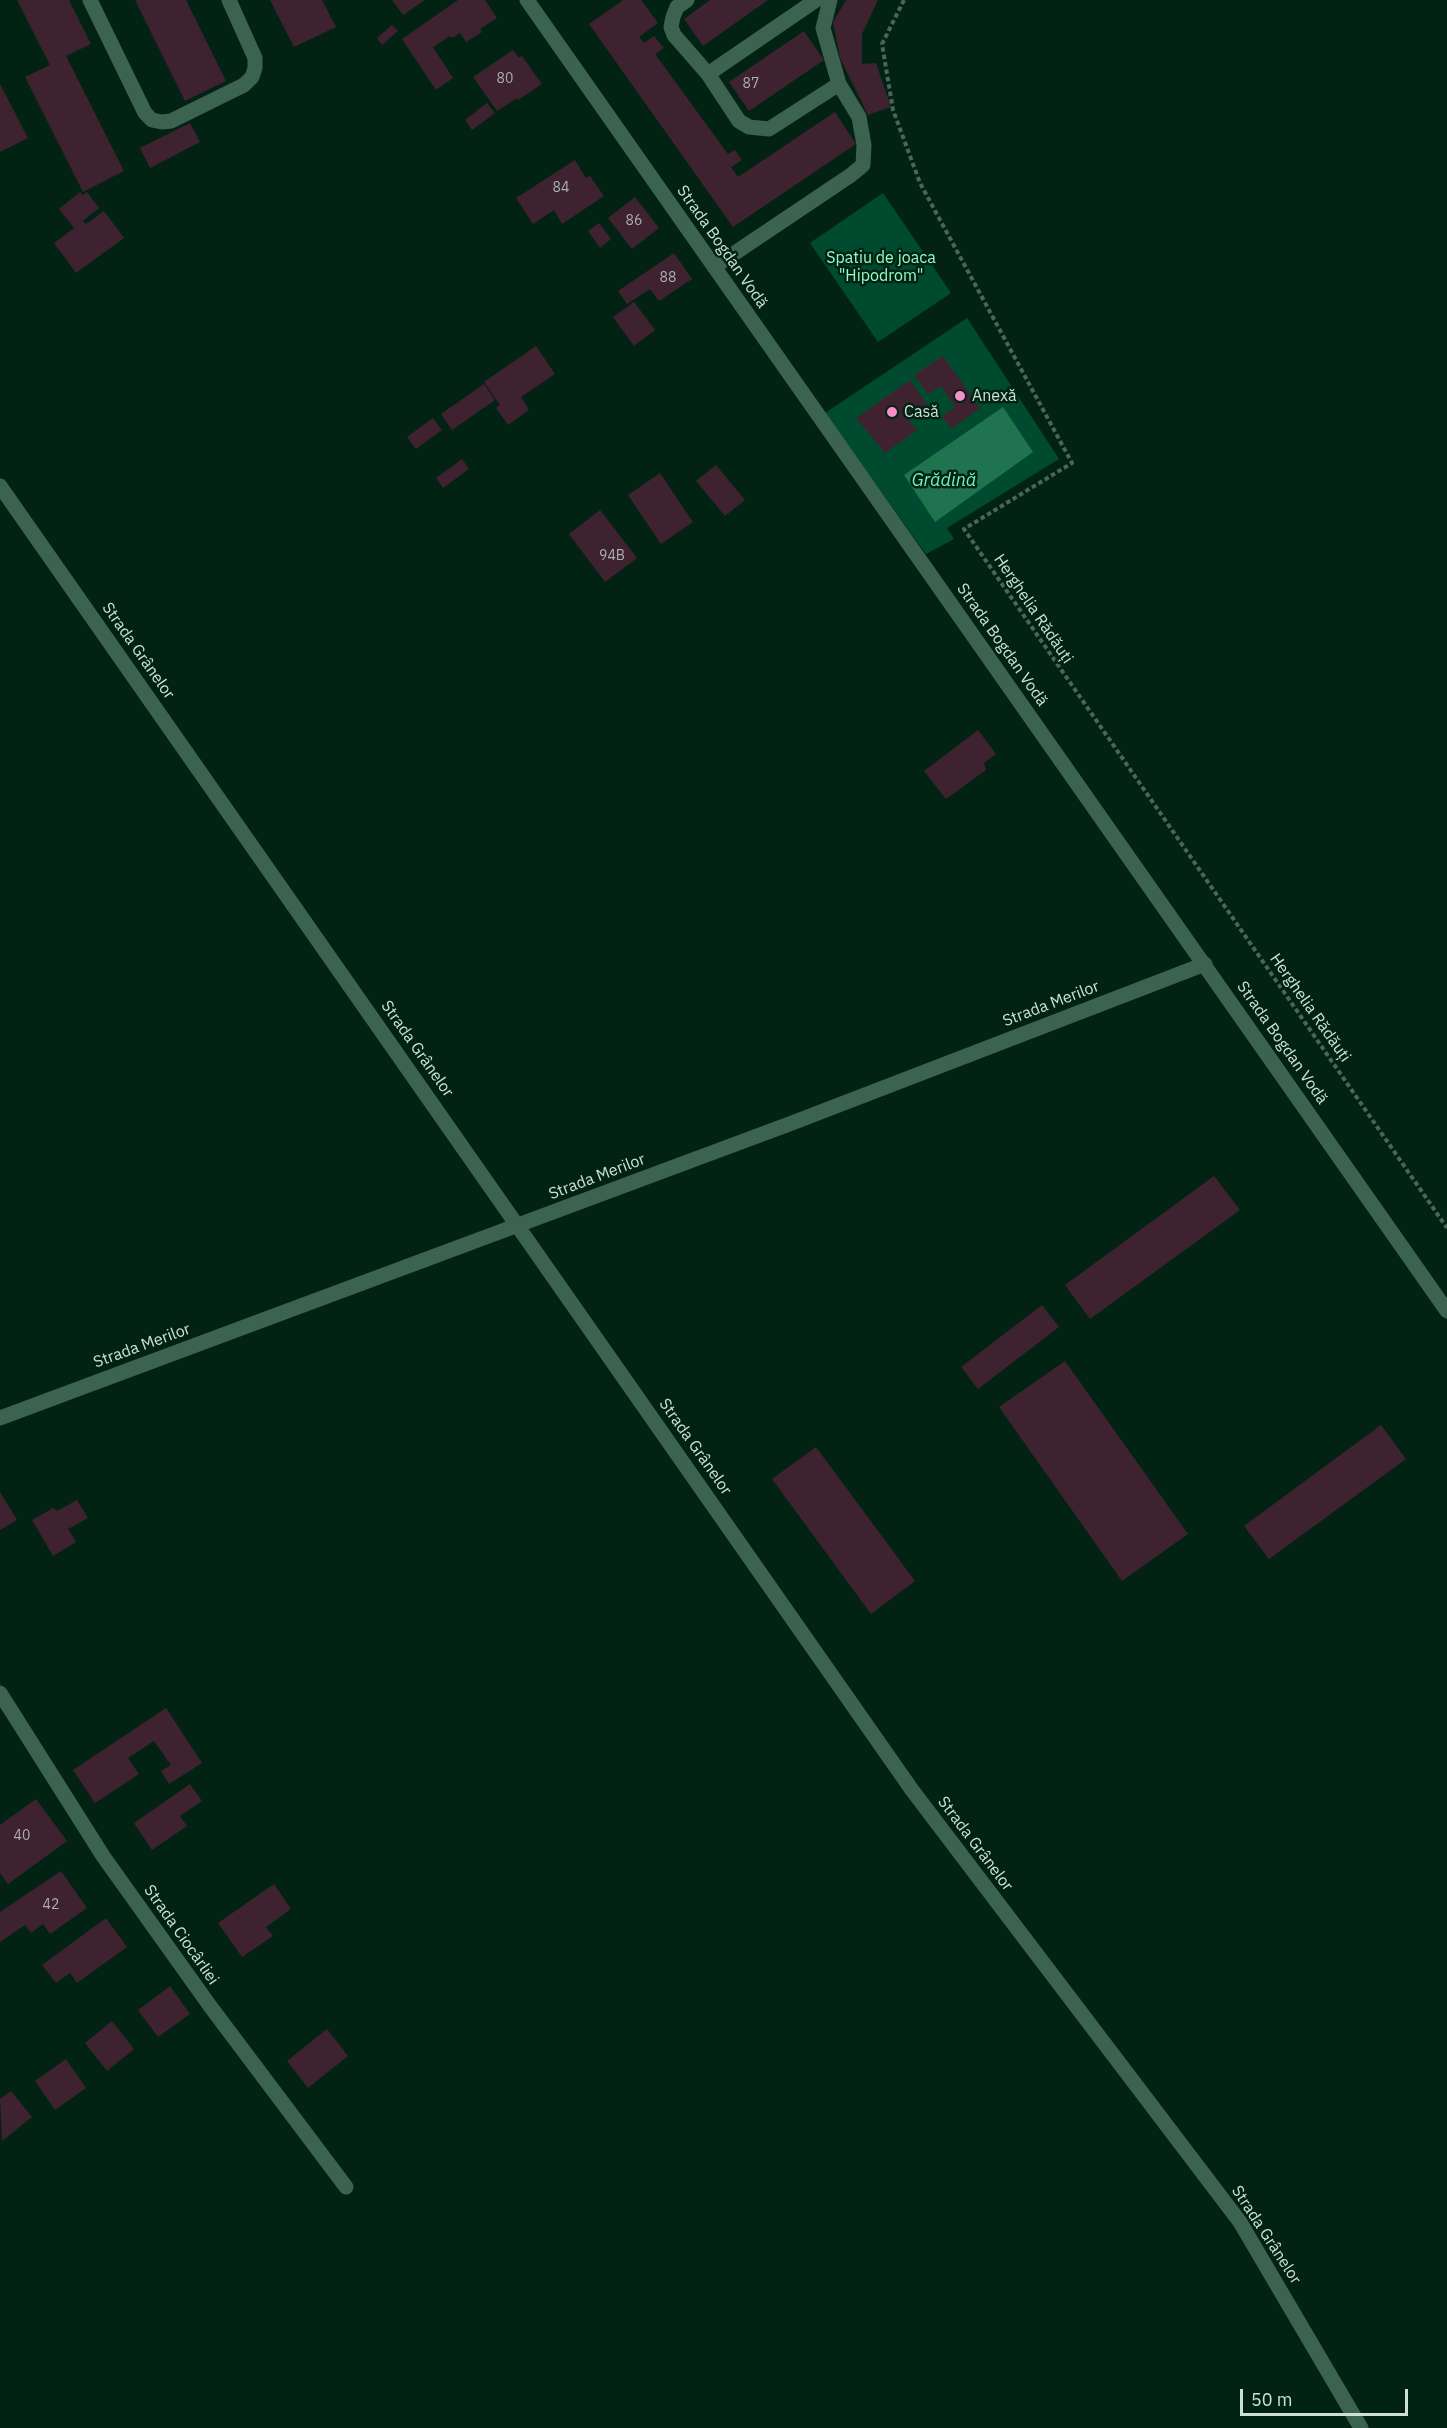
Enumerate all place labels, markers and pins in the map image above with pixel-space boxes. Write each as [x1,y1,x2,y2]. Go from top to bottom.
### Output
place label: Anexă [972,386,1017,406]
marker: Anexă [953,389,967,403]
place label: Casă [904,402,939,422]
marker: Casă [885,405,899,419]

